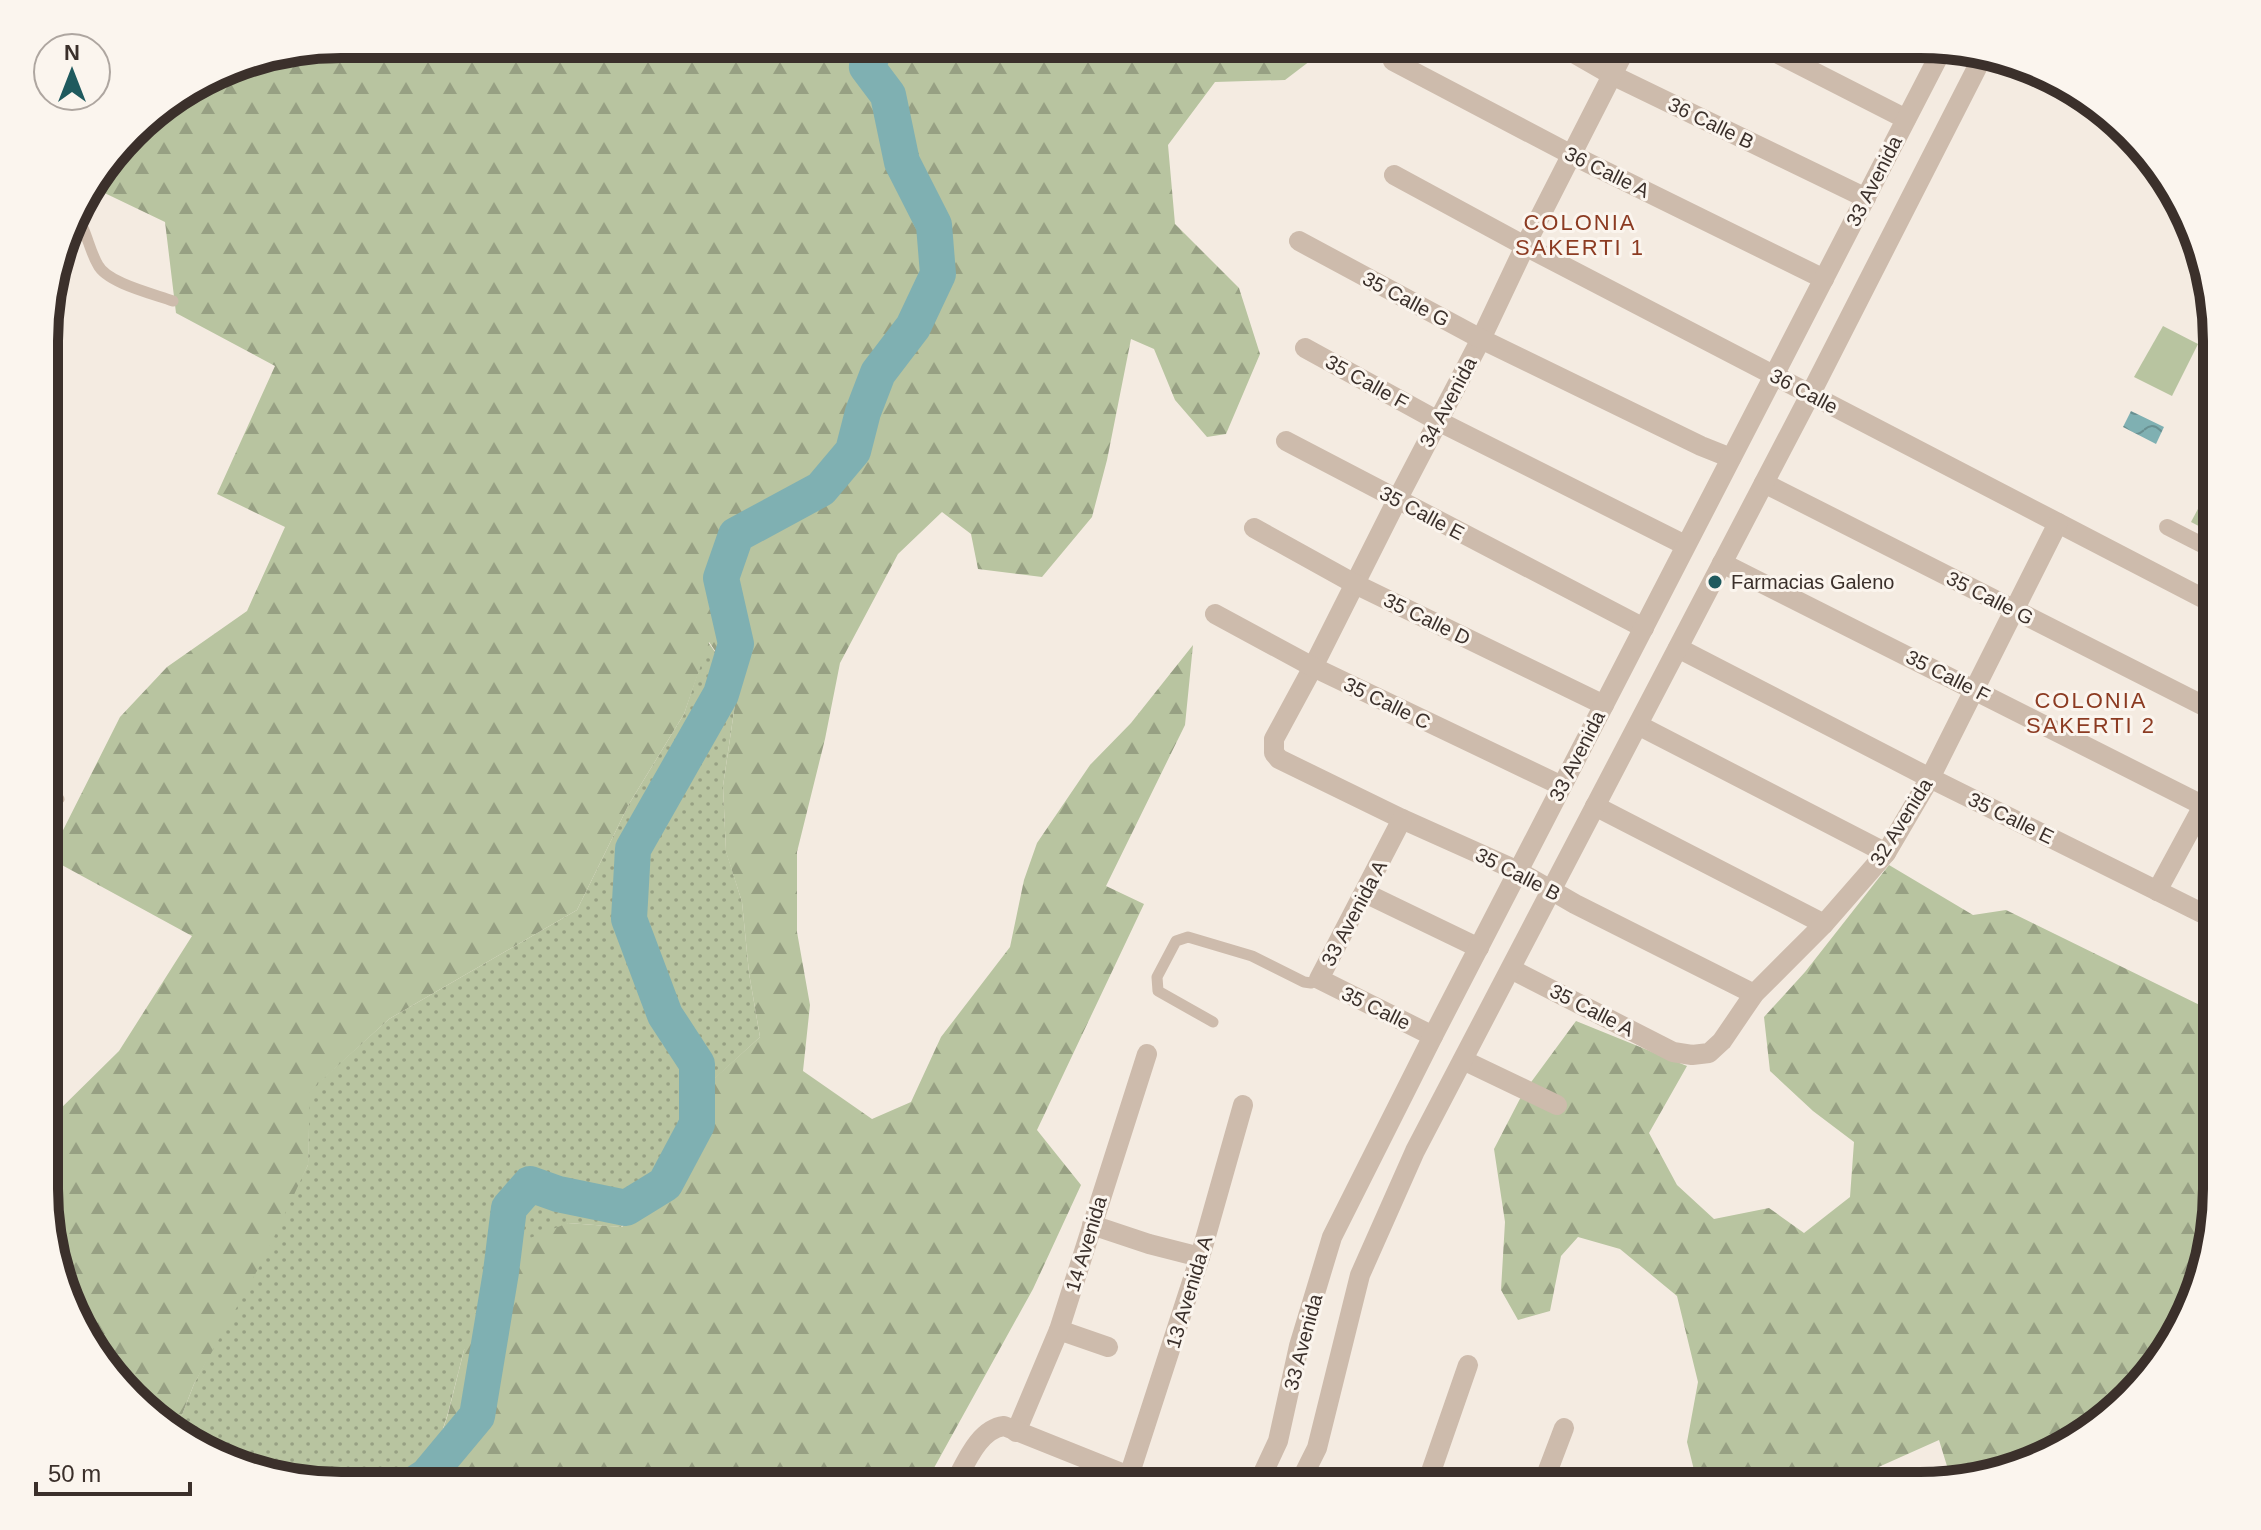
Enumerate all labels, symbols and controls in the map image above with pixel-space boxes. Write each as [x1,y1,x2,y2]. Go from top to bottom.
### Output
north arrow [32,32,112,112]
text: N [64,40,80,65]
street label: 36 Calle B [1665,93,1757,153]
street label: 33 Avenida [1842,131,1907,230]
street label: 36 Calle A [1561,142,1653,202]
district label: COLONIA SAKERTI 1 [1515,210,1645,260]
street label: 35 Calle G [1359,267,1453,331]
street label: 35 Calle F [1322,350,1412,414]
street label: 34 Avenida [1415,353,1481,451]
street label: 36 Calle [1766,364,1842,418]
street label: 35 Calle E [1376,482,1468,544]
street label: 35 Calle G [1943,567,2037,629]
place label: Farmacias Galeno [1731,571,1894,593]
marker: Farmacias Galeno [1706,573,1724,591]
street label: 35 Calle D [1380,589,1474,649]
street label: 35 Calle F [1902,646,1994,706]
street label: 35 Calle C [1340,673,1434,733]
district label: COLONIA SAKERTI 2 [2026,688,2156,738]
street label: 33 Avenida [1545,706,1610,805]
street label: 32 Avenida [1866,774,1937,870]
street label: 35 Calle E [1965,788,2057,848]
street label: 35 Calle B [1472,843,1564,905]
street label: 33 Avenida A [1317,856,1391,970]
street label: 35 Calle A [1546,980,1638,1041]
street label: 35 Calle [1338,982,1414,1034]
street label: 14 Avenida [1061,1193,1111,1294]
street label: 13 Avenida A [1161,1232,1217,1351]
street label: 33 Avenida [1280,1291,1327,1392]
scale bar [36,1446,190,1496]
text: 50 m [48,1460,101,1487]

